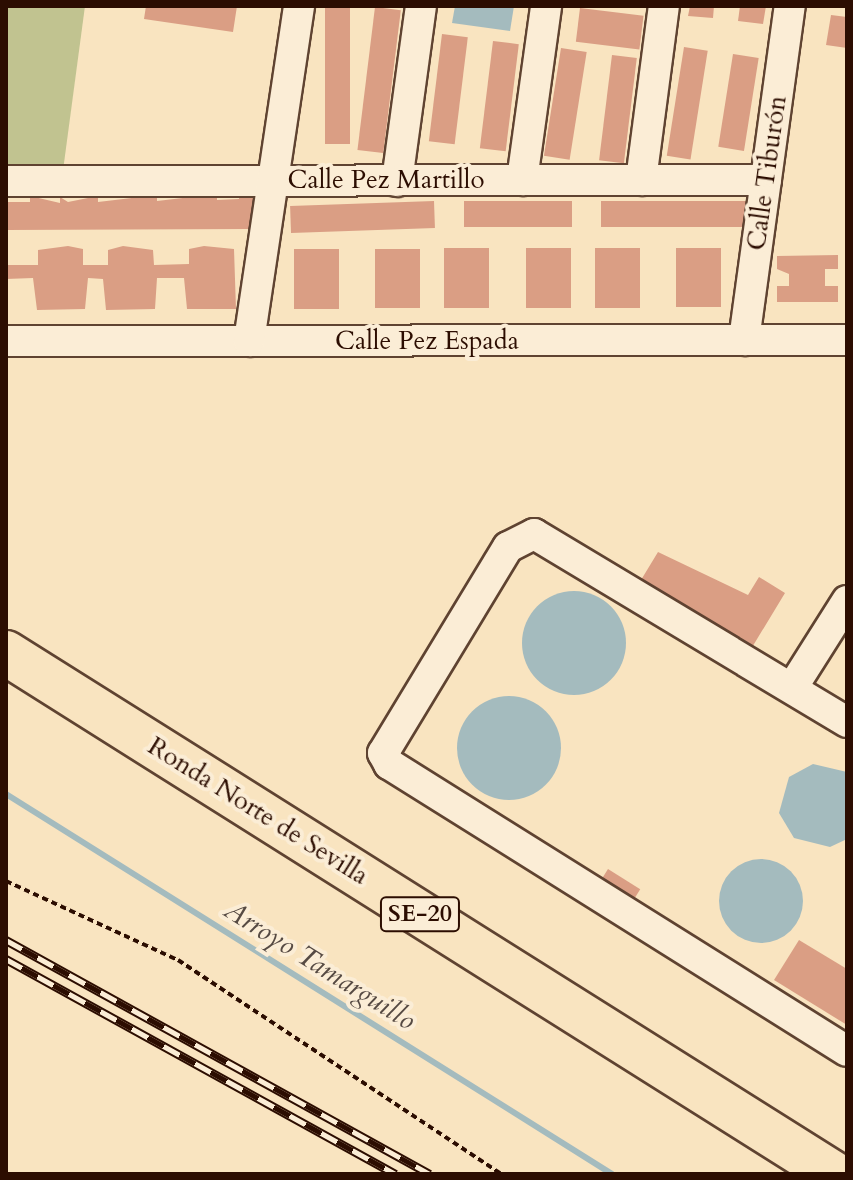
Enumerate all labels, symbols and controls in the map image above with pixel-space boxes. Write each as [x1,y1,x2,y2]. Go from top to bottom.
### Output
street label: Calle Tiburón [741,94,793,252]
street label: Calle Pez Martillo [288,164,484,196]
street label: Calle Pez Espada [335,325,519,357]
street label: Ronda Norte de Sevilla [142,730,374,892]
water label: Arroyo Tamarguillo [218,893,422,1037]
road number: SE-20 [378,894,462,934]

